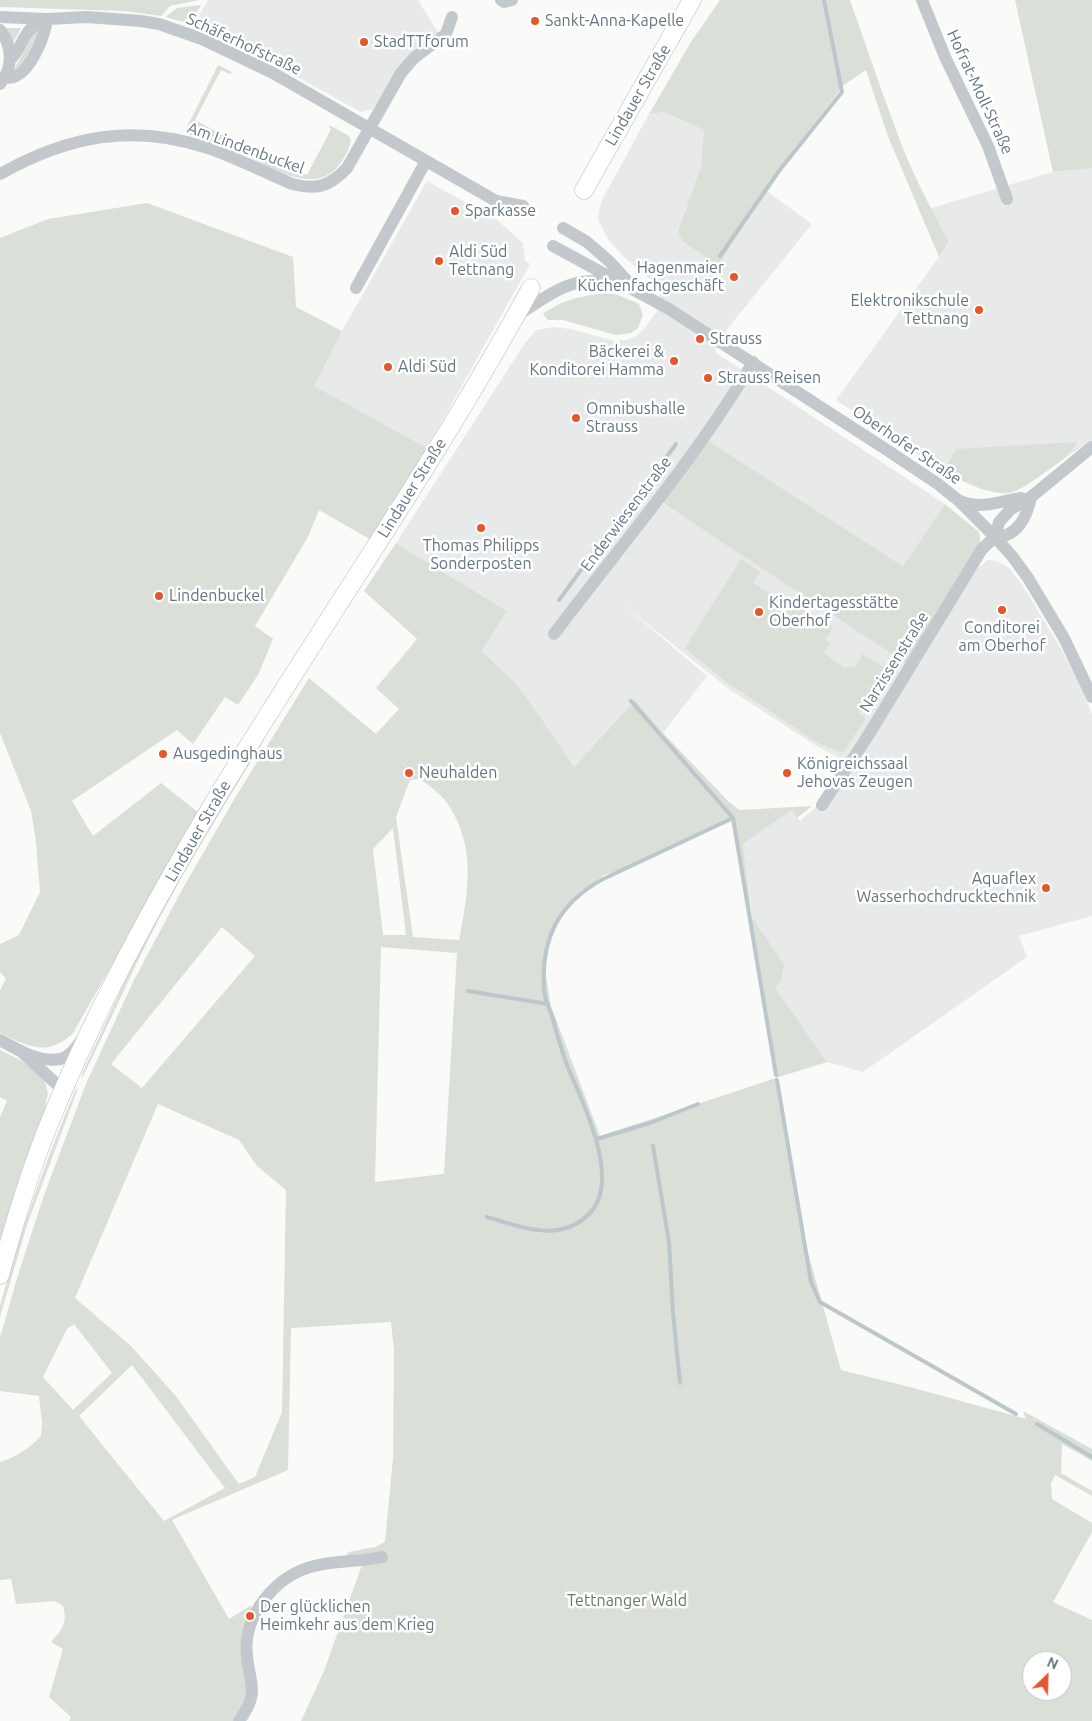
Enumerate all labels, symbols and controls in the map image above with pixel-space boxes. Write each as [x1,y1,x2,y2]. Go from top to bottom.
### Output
street label: Schäferhofstraße [183,9,305,79]
place label: Sankt-Anna-Kapelle [545,11,684,31]
marker: Sankt-Anna-Kapelle [529,15,541,27]
street label: Hofrat-Moll-Straße [943,27,1017,157]
place label: StadTTforum [374,32,469,52]
marker: StadTTforum [358,36,370,48]
street label: Lindauer Straße [601,41,675,149]
street label: Am Lindenbuckel [185,118,307,178]
place label: Sparkasse [465,201,536,221]
marker: Sparkasse [449,205,461,217]
place label: Aldi Süd Tettnang [449,242,514,280]
marker: Aldi Süd Tettnang [433,255,445,267]
place label: Hagenmaier Küchenfachgeschäft [578,258,724,296]
marker: Hagenmaier Küchenfachgeschäft [728,271,740,283]
place label: Elektronikschule Tettnang [850,291,969,329]
marker: Elektronikschule Tettnang [973,304,985,316]
place label: Strauss [710,329,762,349]
marker: Strauss [694,333,706,345]
place label: Bäckerei & Konditorei Hamma [529,342,664,380]
marker: Bäckerei & Konditorei Hamma [668,355,680,367]
place label: Aldi Süd [398,357,456,377]
marker: Aldi Süd [382,361,394,373]
place label: Strauss Reisen [718,368,821,388]
marker: Strauss Reisen [702,372,714,384]
place label: Omnibushalle Strauss [586,399,685,437]
street label: Oberhofer Straße [849,401,965,489]
marker: Omnibushalle Strauss [570,412,582,424]
street label: Lindauer Straße [374,435,450,541]
street label: Enderwiesenstraße [577,453,675,575]
marker: Thomas Philipps Sonderposten [475,522,487,534]
place label: Thomas Philipps Sonderposten [423,536,539,574]
place label: Lindenbuckel [169,586,264,606]
marker: Lindenbuckel [153,590,165,602]
place label: Kindertagesstätte Oberhof [769,593,899,631]
marker: Conditorei am Oberhof [996,604,1008,616]
marker: Kindertagesstätte Oberhof [753,606,765,618]
street label: Narzissenstraße [855,608,933,716]
place label: Conditorei am Oberhof [959,618,1045,656]
place label: Ausgedinghaus [173,744,283,764]
marker: Ausgedinghaus [157,748,169,760]
place label: Königreichssaal Jehovas Zeugen [797,754,913,792]
place label: Neuhalden [419,763,497,783]
marker: Neuhalden [403,767,415,779]
marker: Königreichssaal Jehovas Zeugen [781,767,793,779]
street label: Lindauer Straße [161,777,235,885]
place label: Aquaflex Wasserhochdrucktechnik [857,869,1036,907]
marker: Aquaflex Wasserhochdrucktechnik [1040,882,1052,894]
park label: Tettnanger Wald [567,1591,687,1611]
place label: Der glücklichen Heimkehr aus dem Krieg [260,1597,435,1635]
marker: Der glücklichen Heimkehr aus dem Krieg [244,1610,256,1622]
north arrow [1022,1651,1072,1701]
text: N [1045,1654,1061,1673]

